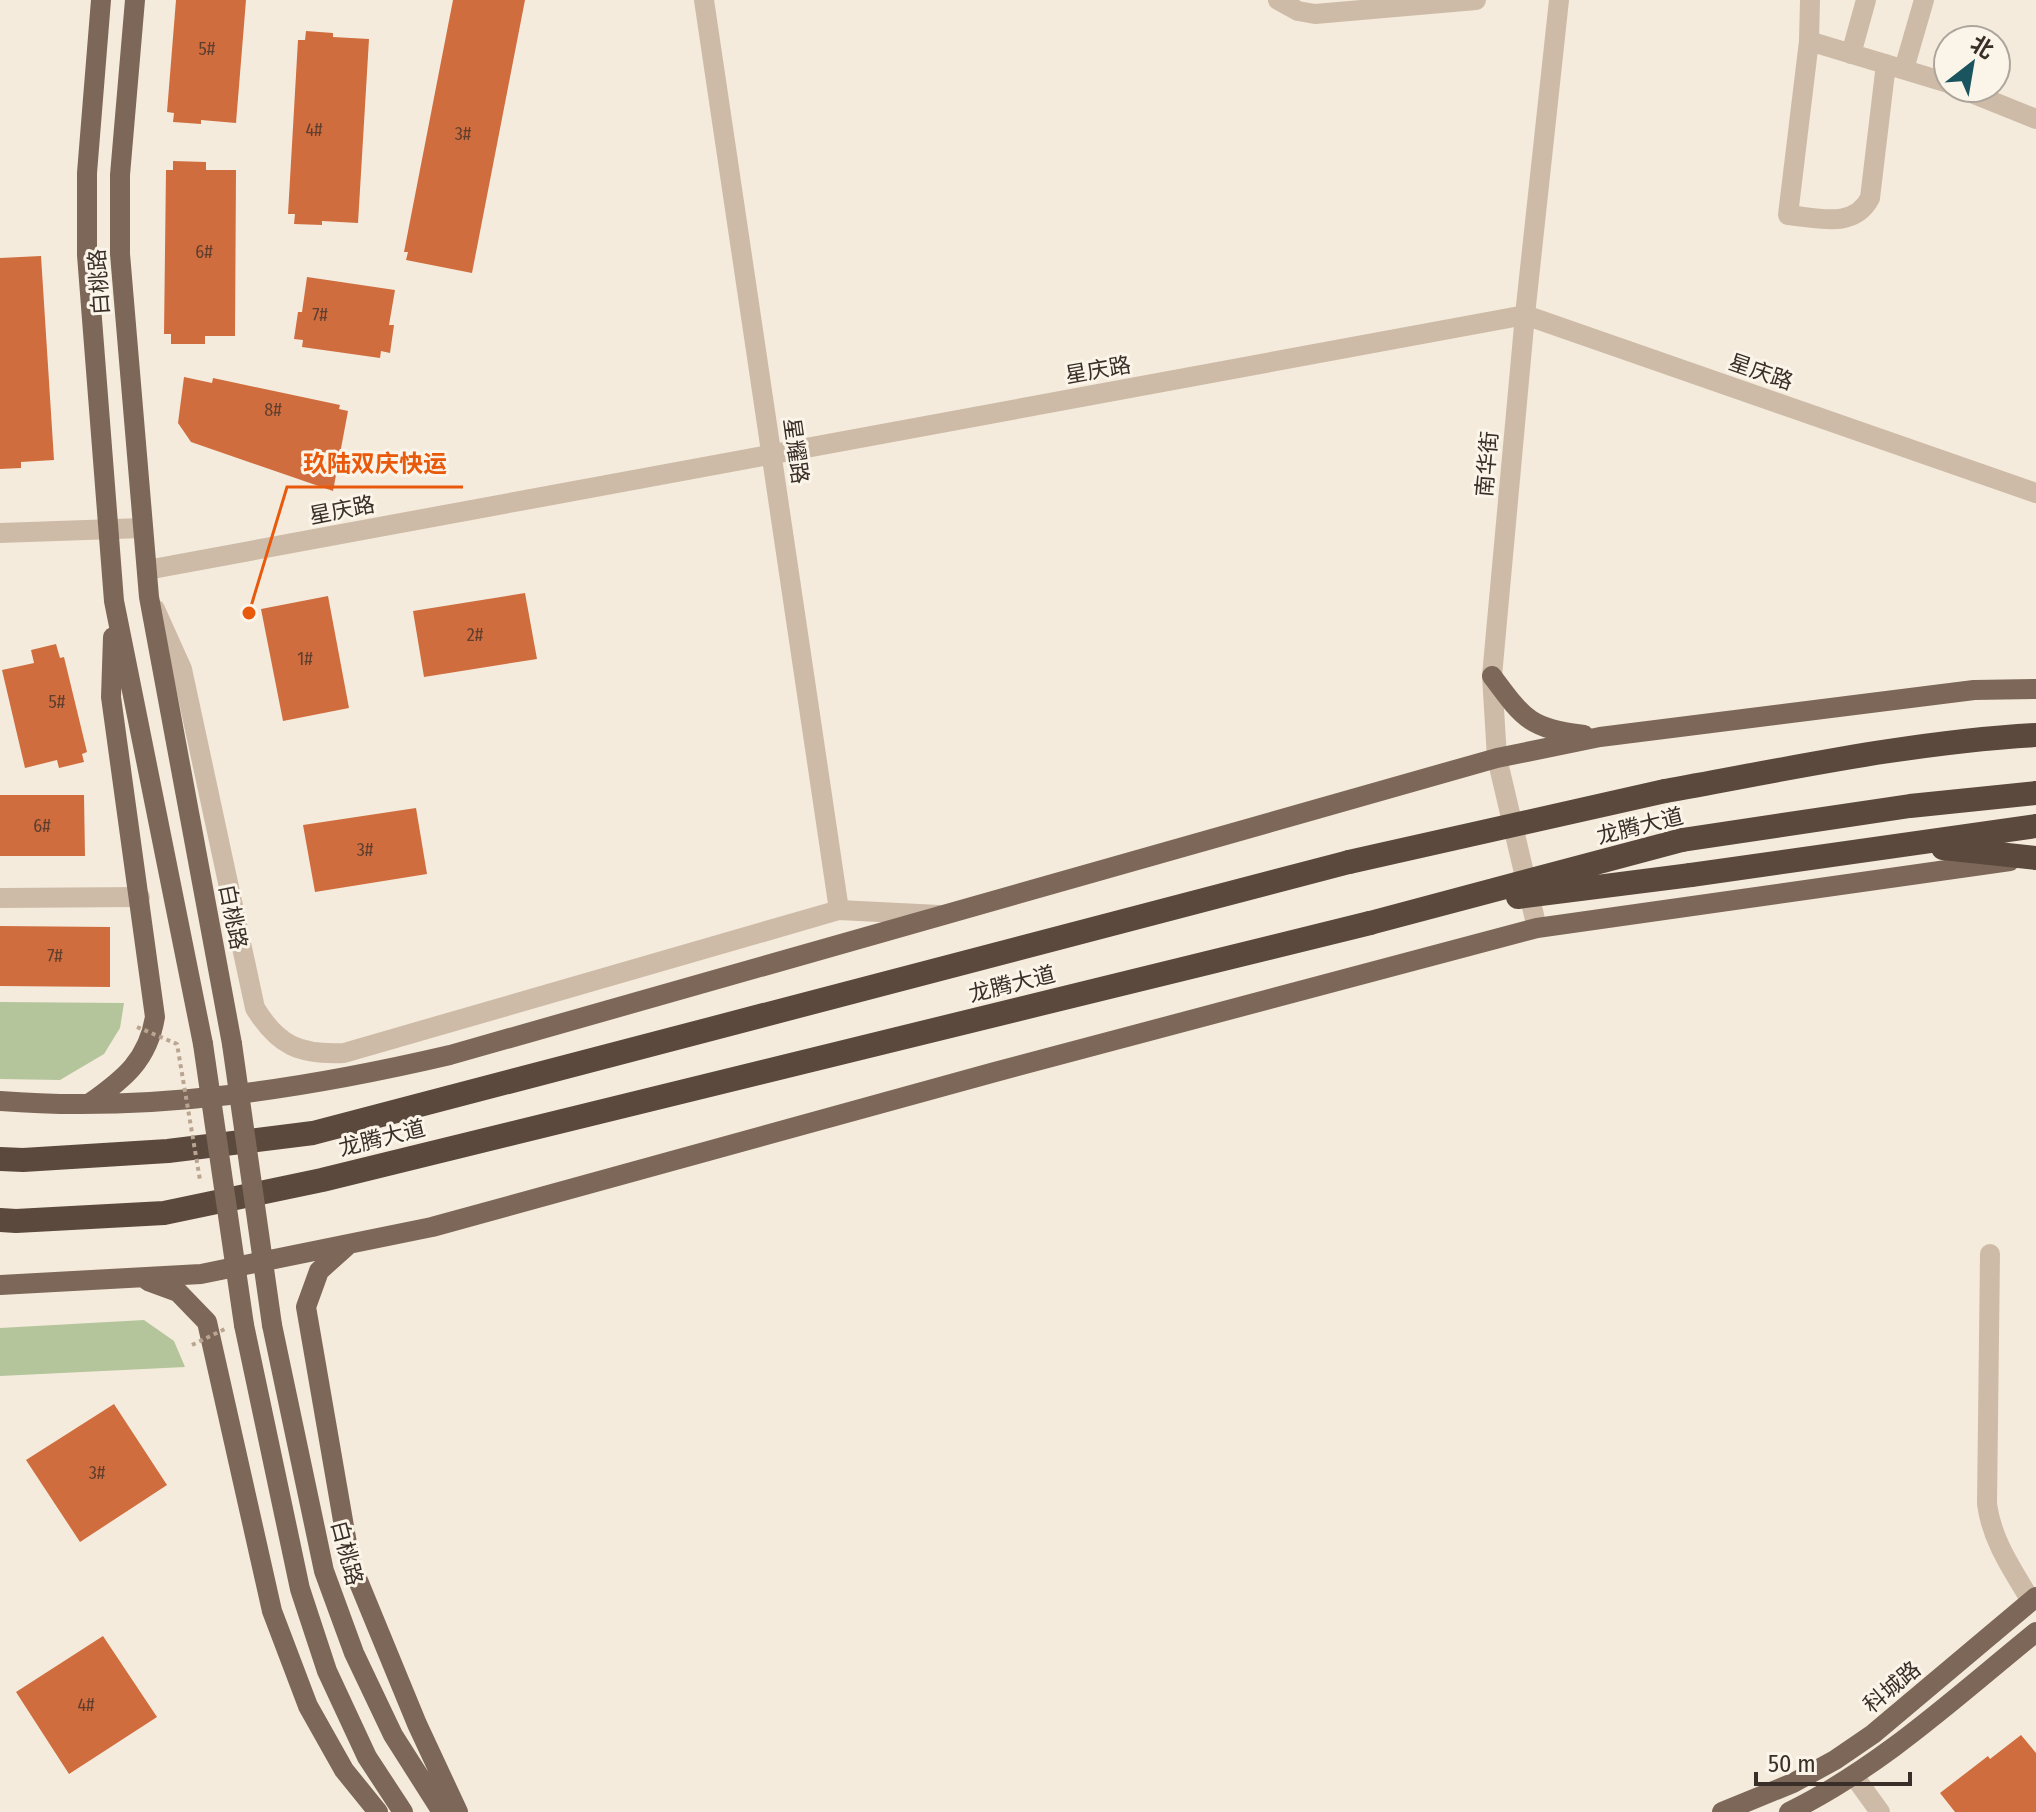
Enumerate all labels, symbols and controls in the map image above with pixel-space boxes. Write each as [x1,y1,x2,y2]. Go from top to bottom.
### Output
north arrow [1932,24,2012,104]
text: 北 [1966,30,1998,65]
house number: 5# [199,38,216,60]
house number: 4# [305,119,323,141]
house number: 3# [455,123,472,145]
house number: 6# [195,241,213,263]
street label: 白桃路 [83,248,115,316]
house number: 7# [312,304,328,326]
street label: 星庆路 [1725,348,1797,396]
street label: 星庆路 [1063,351,1133,389]
house number: 8# [264,399,282,421]
street label: 星耀路 [778,416,814,486]
street label: 南华街 [1471,430,1503,498]
callout: 玖陆双庆快运 [287,439,463,487]
text: 玖陆双庆快运 [303,450,447,478]
street label: 星庆路 [307,490,377,530]
house number: 2# [467,624,484,646]
house number: 1# [297,648,313,670]
house number: 5# [49,691,66,713]
street label: 龙腾大道 [1594,802,1686,850]
house number: 6# [33,815,51,837]
house number: 3# [357,839,374,861]
street label: 白桃路 [213,882,253,952]
house number: 7# [47,945,63,967]
street label: 龙腾大道 [966,960,1058,1008]
street label: 龙腾大道 [336,1114,428,1162]
house number: 3# [89,1462,106,1484]
street label: 白桃路 [325,1518,369,1588]
street label: 科城路 [1858,1655,1926,1719]
house number: 4# [77,1694,95,1716]
scale bar [1756,1736,1910,1786]
text: 50 m [1768,1750,1816,1778]

